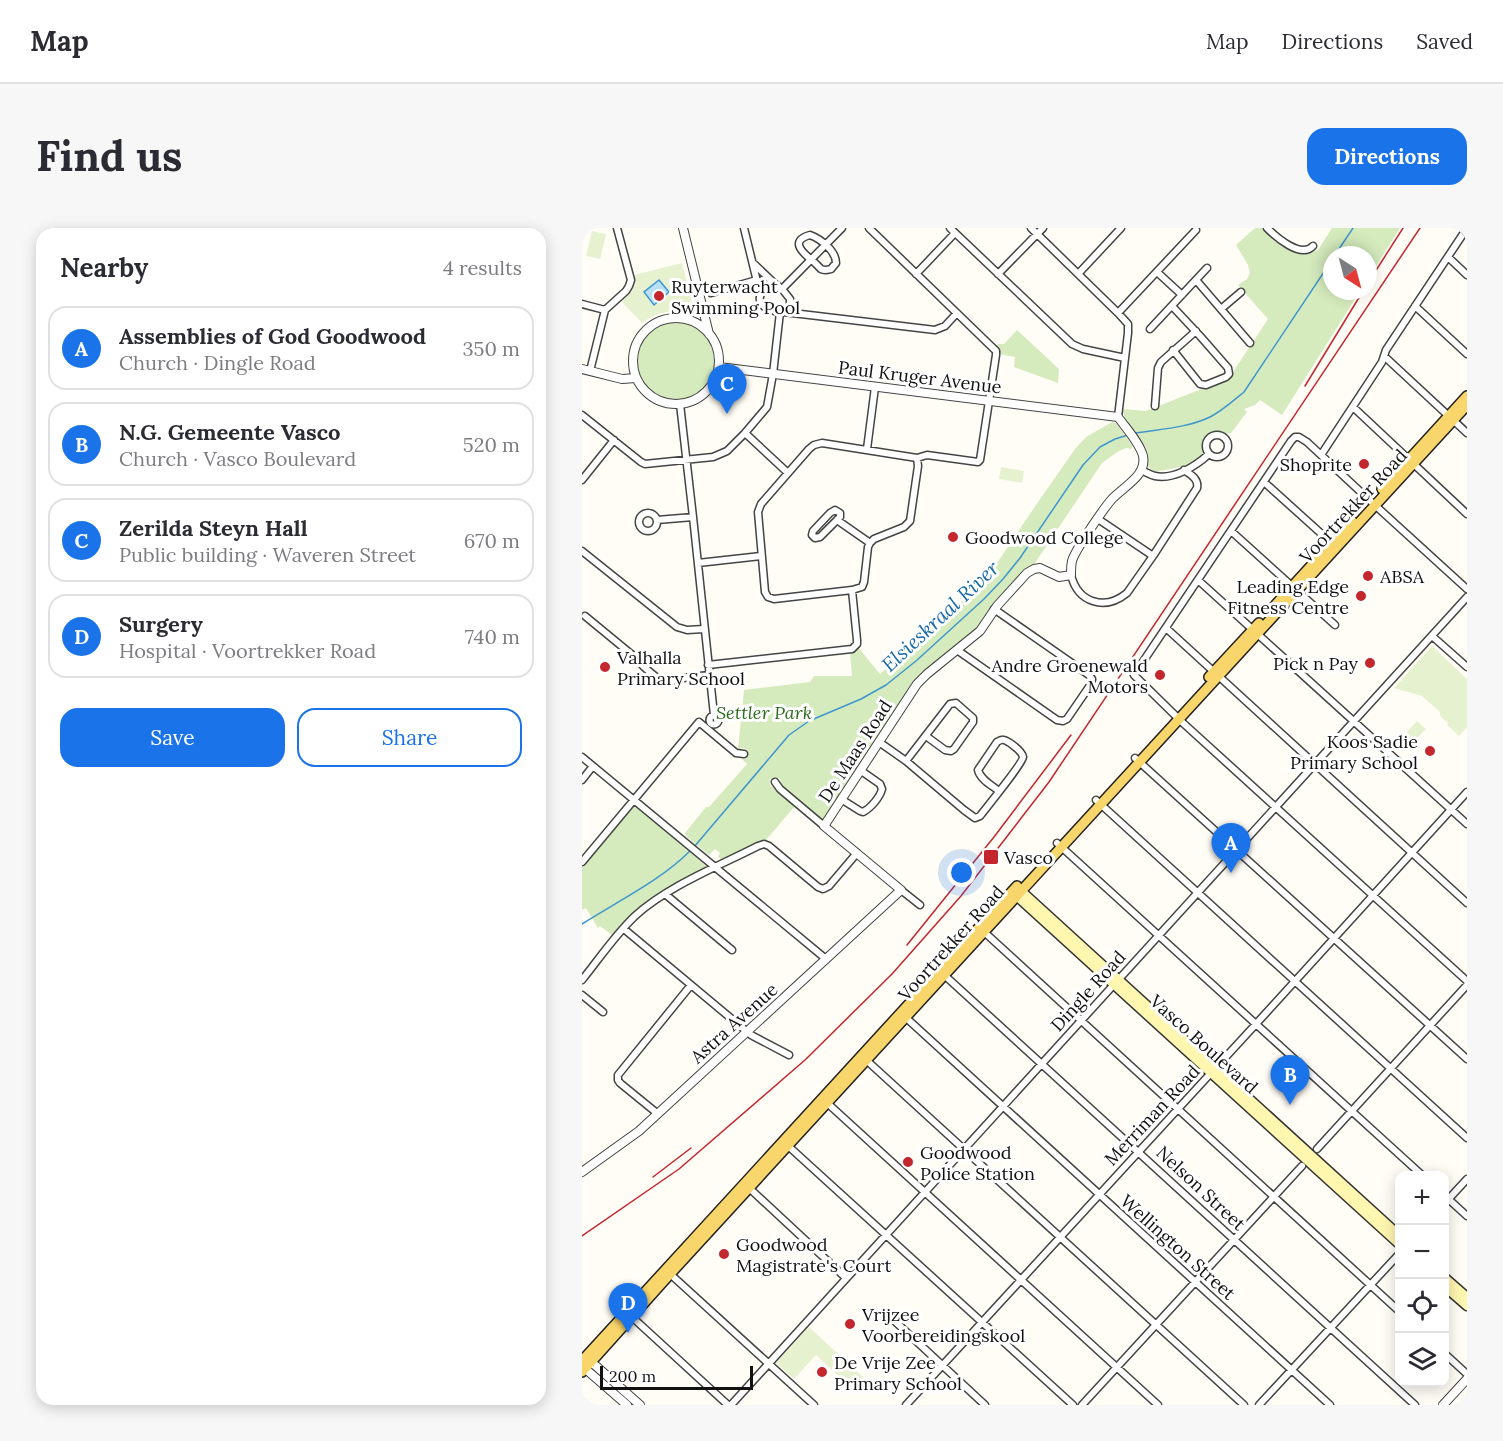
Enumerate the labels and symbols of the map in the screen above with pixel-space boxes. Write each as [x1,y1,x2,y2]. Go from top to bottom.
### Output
north arrow [1323,246,1377,300]
place label: Ruyterwacht Swimming Pool [671,275,800,319]
marker: Ruyterwacht Swimming Pool [652,289,666,303]
street label: Paul Kruger Avenue [837,356,1003,398]
pin: C [708,364,746,414]
street label: Voortrekker Road [1294,444,1412,569]
place label: Shoprite [1280,453,1352,476]
marker: Shoprite [1357,457,1371,471]
place label: Goodwood College [965,526,1124,549]
marker: Goodwood College [946,530,960,544]
water label: Elsieskraal River [876,555,1005,677]
place label: ABSA [1379,565,1425,588]
marker: ABSA [1361,569,1375,583]
place label: Leading Edge Fitness Centre [1227,575,1349,619]
marker: Leading Edge Fitness Centre [1354,589,1368,603]
place label: Valhalla Primary School [616,646,745,690]
place label: Pick n Pay [1273,652,1358,675]
place label: Andre Groenewald Motors [990,654,1148,698]
marker: Pick n Pay [1363,656,1377,670]
marker: Valhalla Primary School [598,660,612,674]
marker: Andre Groenewald Motors [1153,668,1167,682]
street label: De Maas Road [813,695,897,807]
park label: Settler Park [716,701,812,724]
place label: Koos Sadie Primary School [1290,730,1418,774]
marker: Koos Sadie Primary School [1423,744,1437,758]
pin: A [1212,824,1250,873]
place label: Vasco [1003,846,1053,869]
marker: Vasco [982,848,1000,866]
your location [947,858,976,887]
street label: Voortrekker Road [892,880,1009,1006]
street label: Dingle Road [1046,946,1130,1036]
street label: Astra Avenue [685,978,783,1069]
street label: Vasco Boulevard [1145,989,1263,1099]
pin: B [1270,1056,1310,1105]
street label: Merriman Road [1099,1060,1205,1170]
place label: Goodwood Police Station [920,1141,1035,1185]
street label: Nelson Street [1152,1141,1250,1235]
marker: Goodwood Police Station [901,1155,915,1169]
street label: Wellington Street [1116,1189,1240,1305]
place label: Goodwood Magistrate's Court [736,1233,892,1277]
marker: Goodwood Magistrate's Court [717,1247,731,1261]
pin: D [608,1284,648,1333]
place label: Vrijzee Voorbereidingskool [861,1303,1025,1347]
marker: Vrijzee Voorbereidingskool [843,1317,857,1331]
place label: De Vrije Zee Primary School [834,1351,962,1395]
scale bar [600,1363,753,1390]
marker: De Vrije Zee Primary School [815,1365,829,1379]

